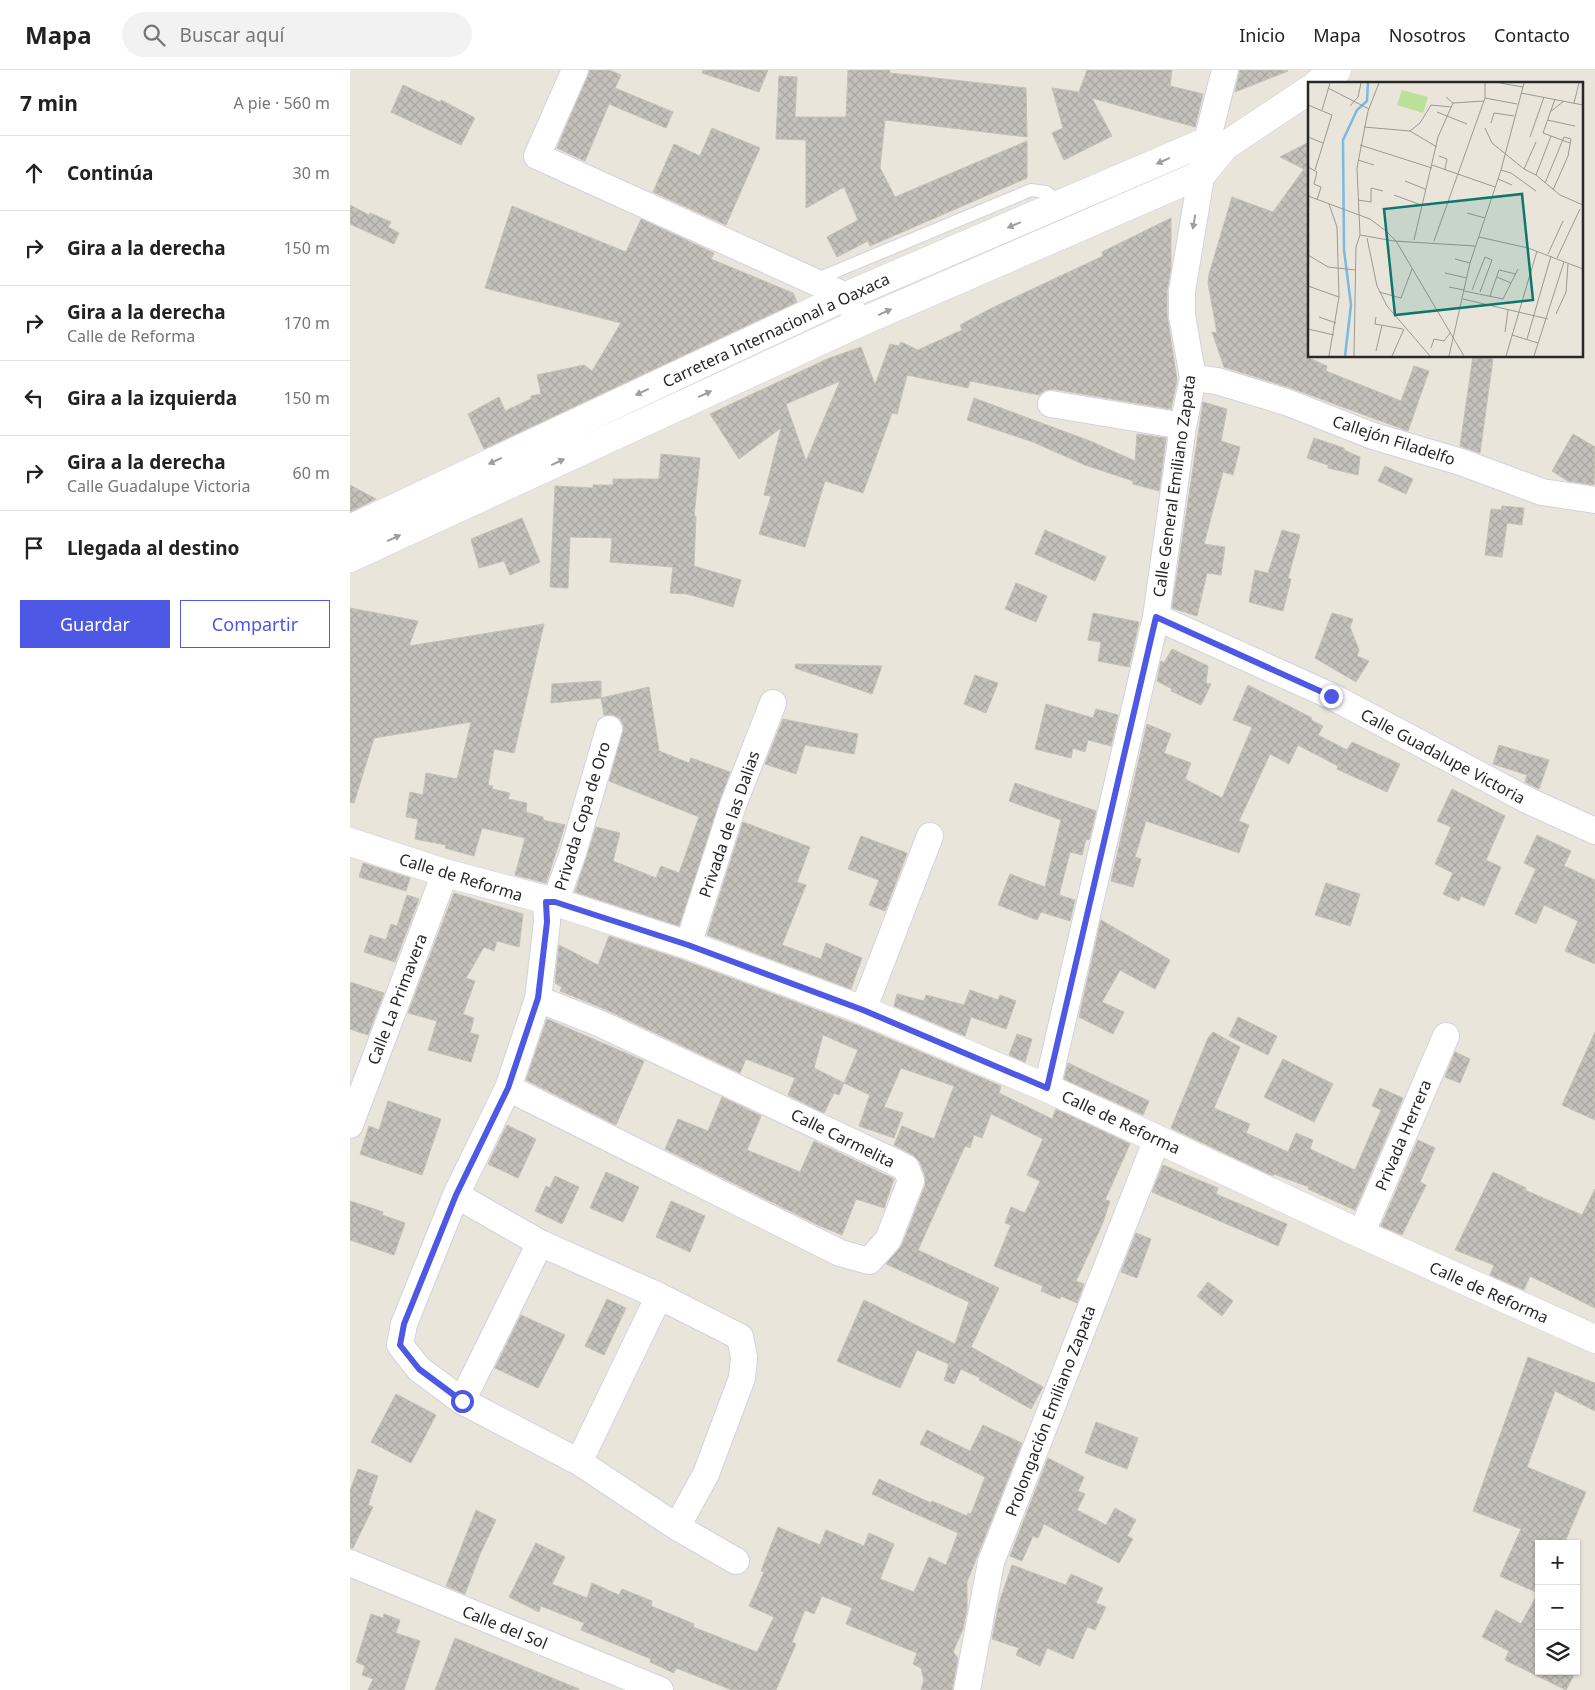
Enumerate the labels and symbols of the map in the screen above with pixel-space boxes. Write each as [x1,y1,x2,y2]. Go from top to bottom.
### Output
inset map [1308,82,1582,358]
one-way arrow [1156,157,1170,165]
one-way arrow [1189,214,1197,230]
one-way arrow [1006,222,1021,230]
street label: Carretera Internacional a Oaxaca [659,268,893,392]
one-way arrow [878,307,892,315]
street label: Calle General Emiliano Zapata [1147,373,1201,599]
one-way arrow [635,388,649,396]
one-way arrow [698,390,712,398]
street label: Callejón Filadelfo [1330,410,1458,470]
one-way arrow [488,457,502,465]
one-way arrow [551,458,565,466]
one-way arrow [387,533,401,541]
route end [1320,685,1343,708]
street label: Calle Guadalupe Victoria [1357,703,1529,809]
street label: Privada Copa de Oro [549,739,615,893]
street label: Privada de las Dalias [694,748,764,900]
street label: Calle de Reforma [396,848,526,906]
street label: Calle La Primavera [362,930,432,1068]
street label: Privada Herrera [1370,1076,1436,1194]
street label: Calle de Reforma [1058,1085,1184,1159]
street label: Calle Carmelita [787,1103,899,1173]
street label: Calle de Reforma [1426,1256,1552,1328]
street label: Prolongación Emiliano Zapata [1000,1302,1100,1520]
route start [451,1390,474,1413]
street label: Calle del Sol [459,1600,551,1654]

